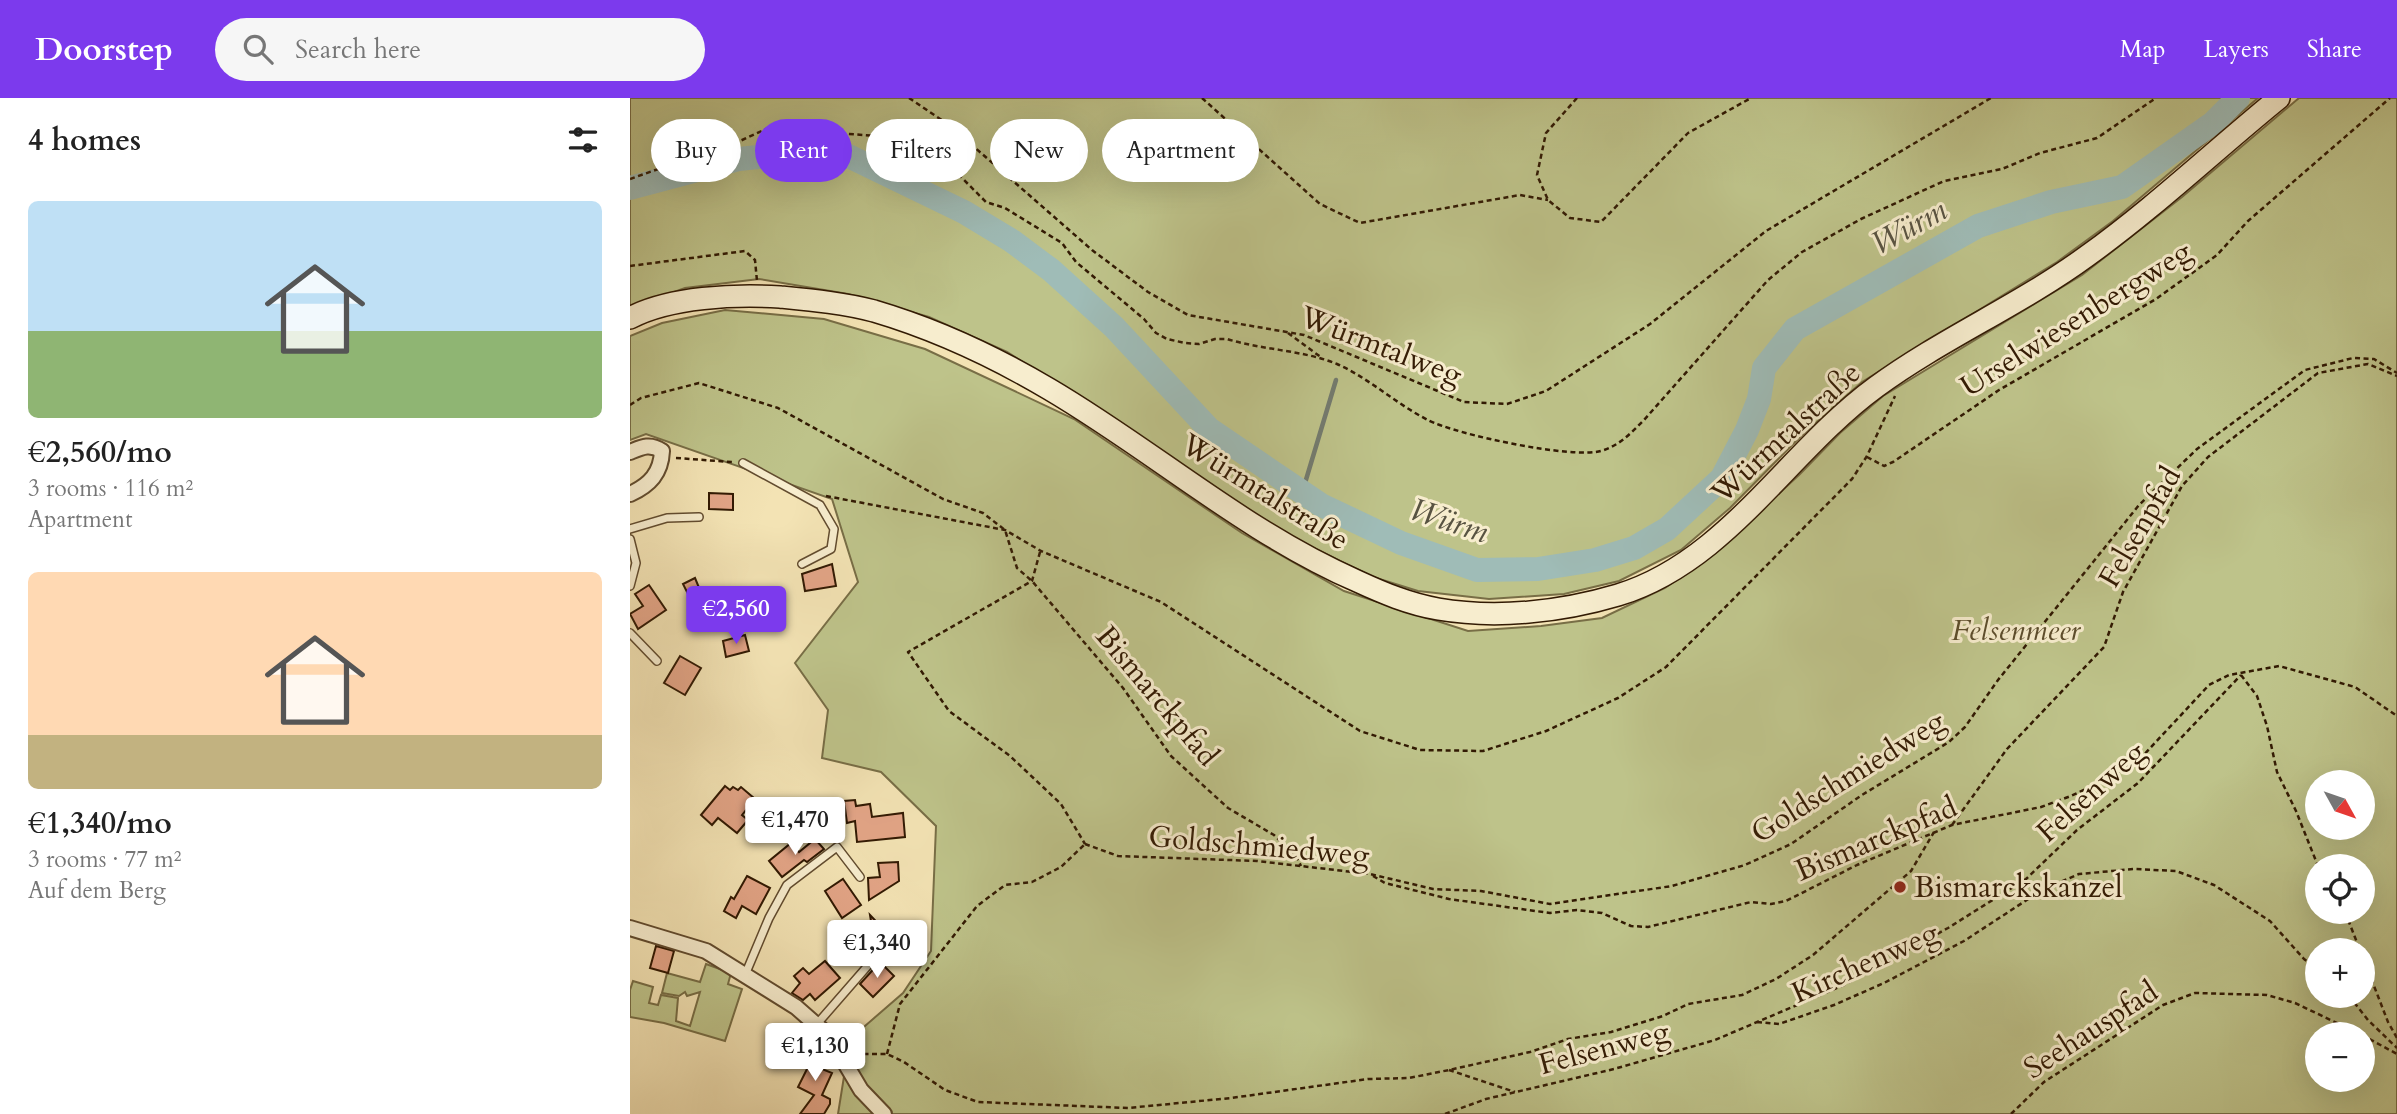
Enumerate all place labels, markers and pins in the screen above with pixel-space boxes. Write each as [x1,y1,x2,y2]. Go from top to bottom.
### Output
pin: €2,560 [679,587,793,646]
pin: €1,470 [738,798,852,857]
place label: Bismarckskanzel [1914,867,2123,908]
marker: Bismarckskanzel [1892,879,1908,895]
pin: €1,340 [820,920,934,980]
pin: €1,130 [758,1024,872,1083]

